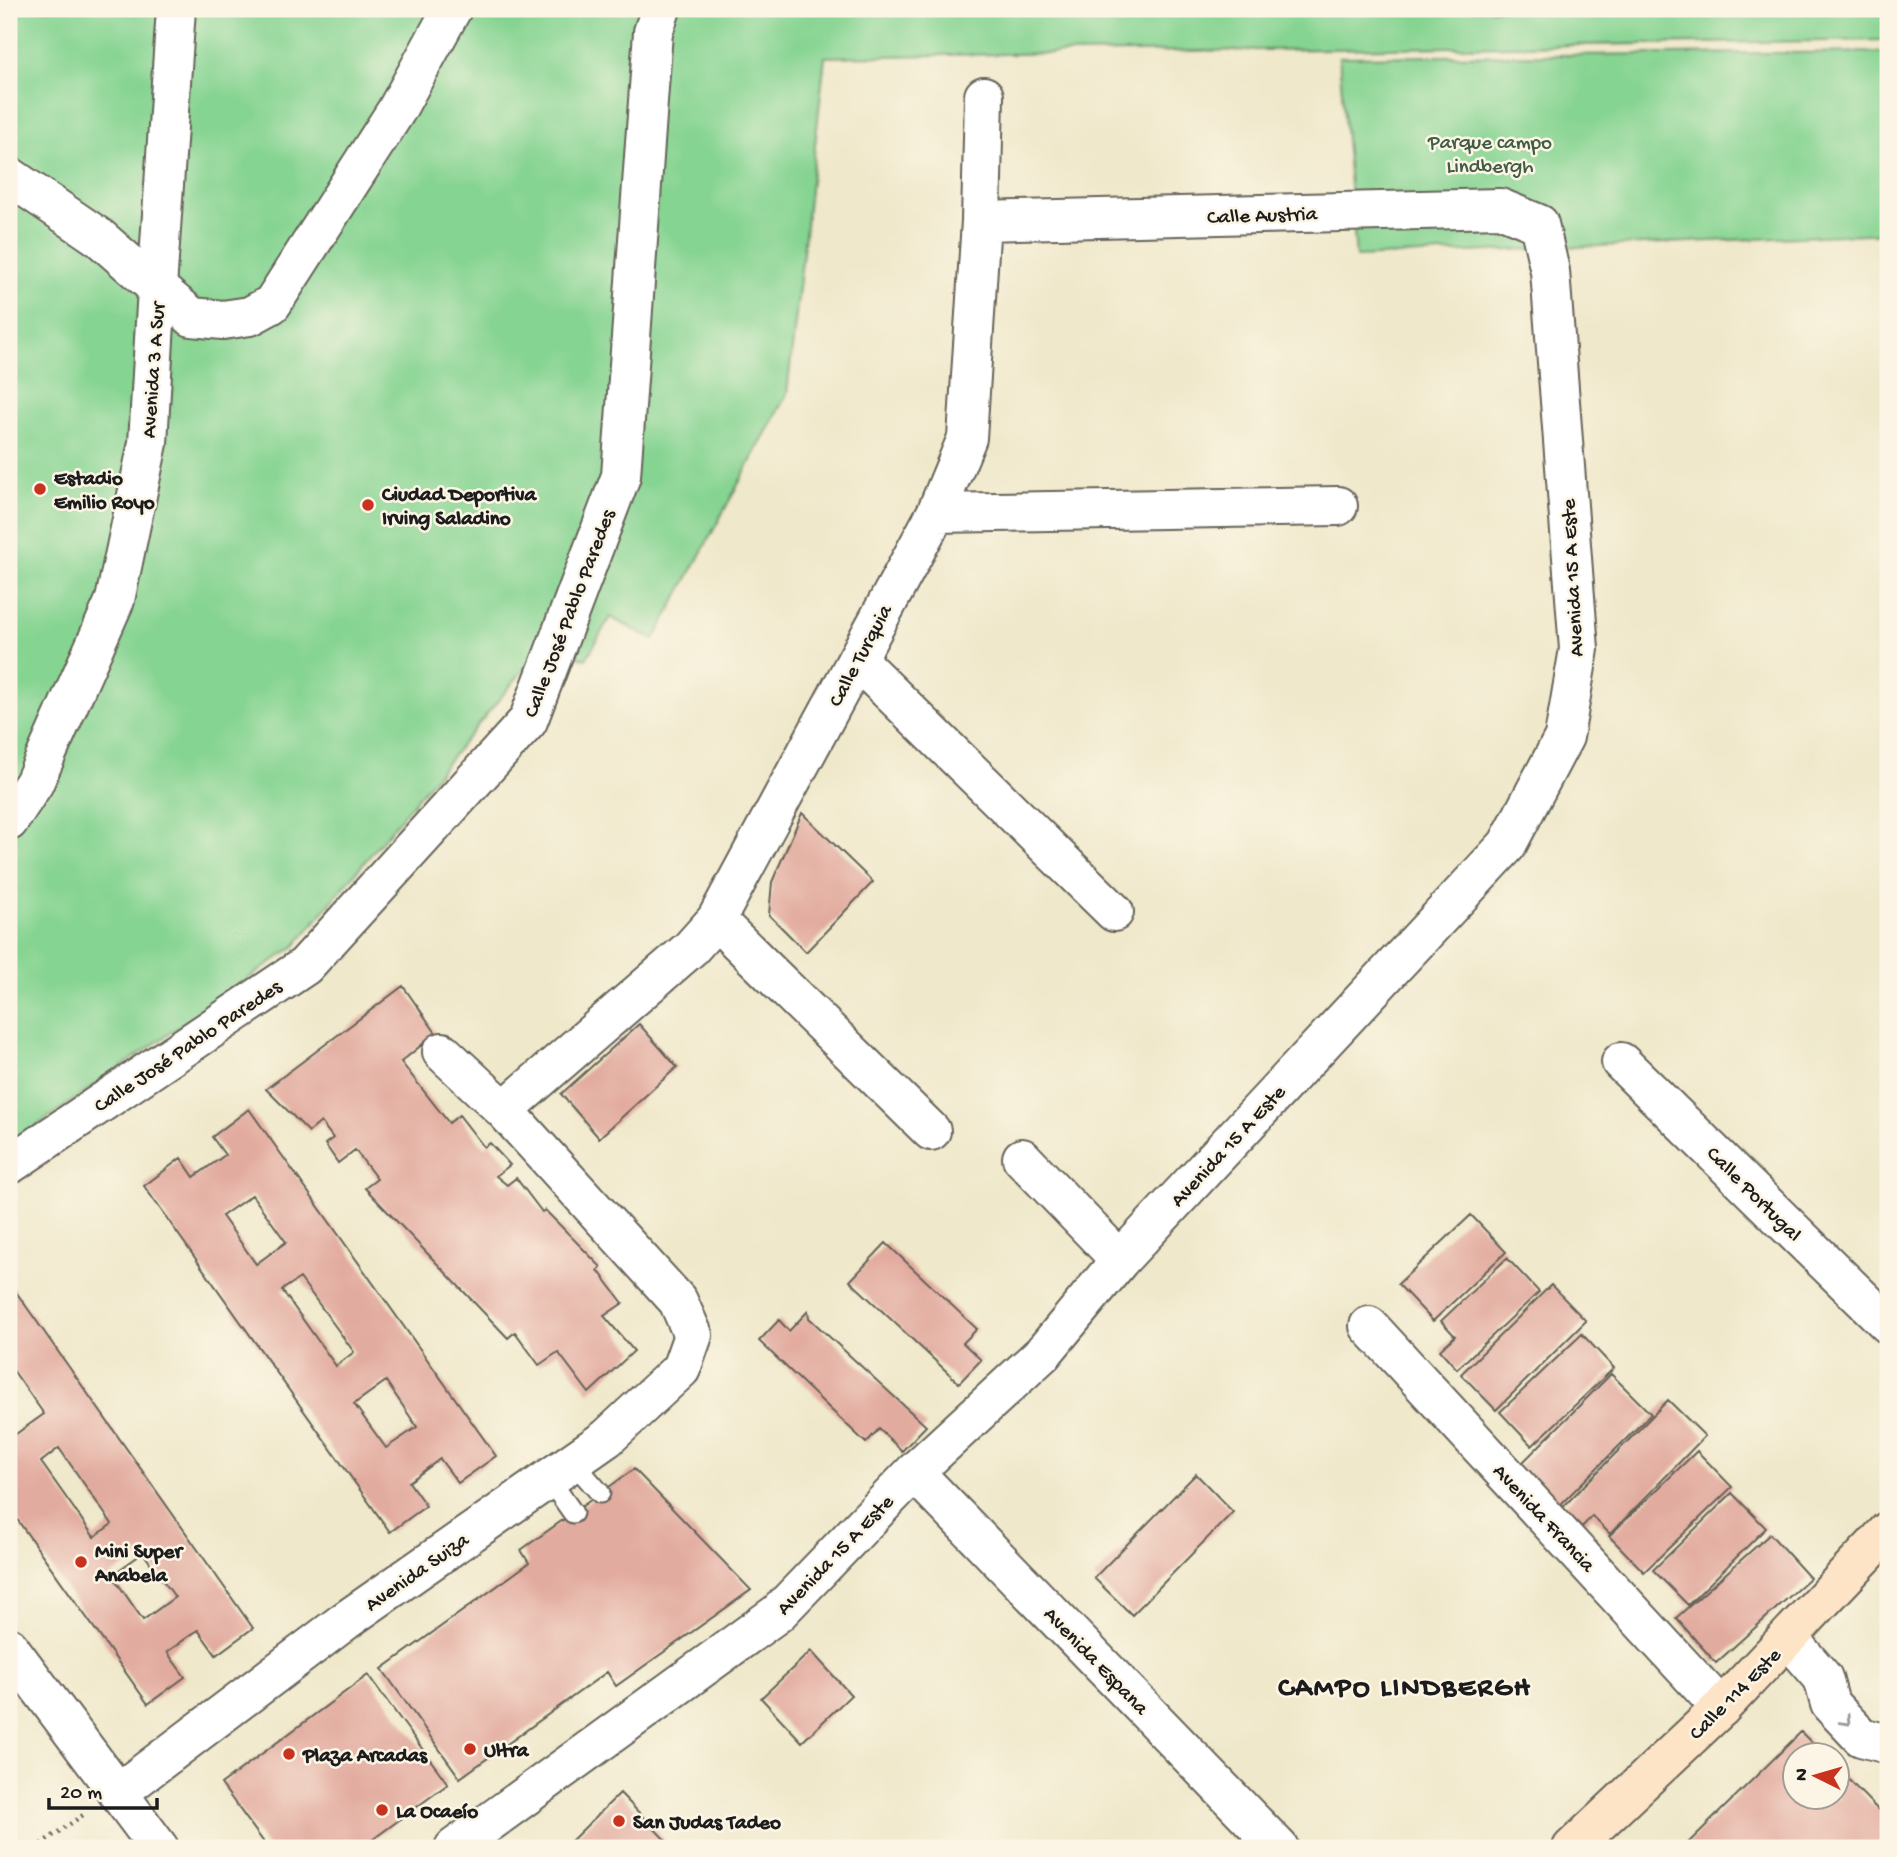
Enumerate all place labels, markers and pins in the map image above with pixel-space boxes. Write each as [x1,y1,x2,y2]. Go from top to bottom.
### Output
place label: Estadio Emilio Royo [54,468,155,517]
marker: Estadio Emilio Royo [32,481,48,497]
place label: Ciudad Deportiva Irving Saladino [381,484,538,533]
marker: Ciudad Deportiva Irving Saladino [360,497,376,513]
place label: Mini Super Anabela [94,1541,184,1590]
marker: Mini Super Anabela [73,1554,89,1570]
place label: Ultra [484,1740,530,1765]
marker: Ultra [462,1741,478,1757]
place label: Plaza Arcadas [302,1745,428,1770]
marker: Plaza Arcadas [281,1746,297,1762]
place label: La Ocaeío [396,1801,478,1826]
marker: La Ocaeío [374,1802,390,1818]
place label: San Judas Tadeo [633,1812,781,1837]
marker: San Judas Tadeo [611,1813,627,1829]

